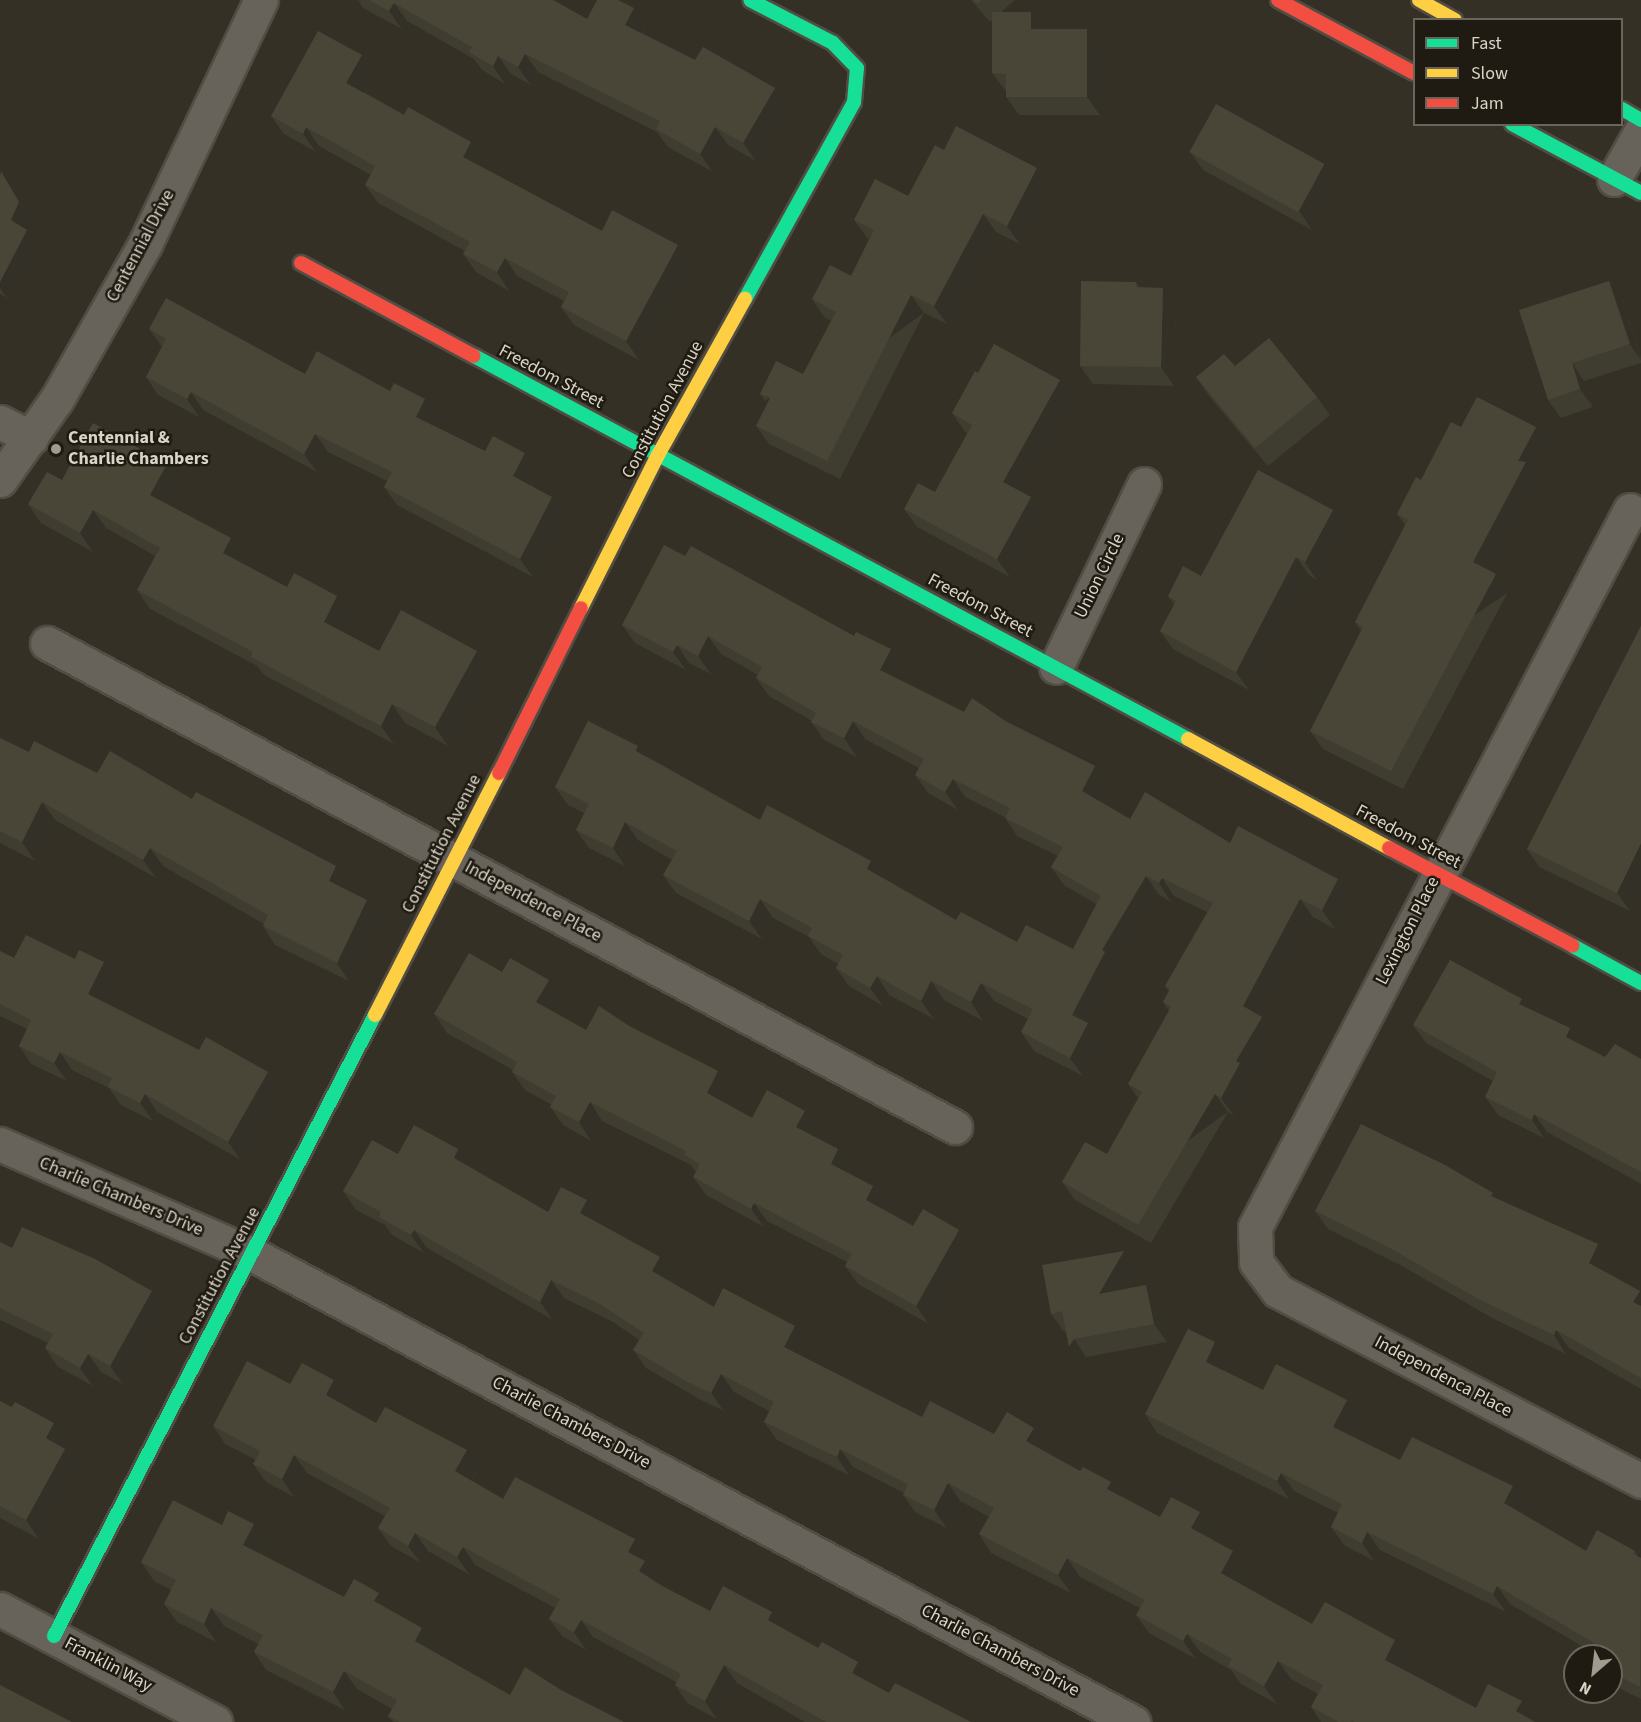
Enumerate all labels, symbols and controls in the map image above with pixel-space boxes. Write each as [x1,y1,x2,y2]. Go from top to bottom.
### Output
legend [1413,18,1623,126]
text: Fast [1471,31,1502,56]
text: Slow [1471,61,1508,86]
text: Jam [1471,91,1504,116]
street label: Centennial Drive [102,186,180,306]
street label: Constitution Avenue [618,338,708,482]
street label: Freedom Street [495,340,607,414]
place label: Centennial & Charlie Chambers [68,428,209,470]
marker: Centennial & Charlie Chambers [49,442,63,456]
street label: Union Circle [1070,530,1130,622]
street label: Freedom Street [924,569,1036,643]
street label: Constitution Avenue [398,771,486,917]
street label: Freedom Street [1352,800,1464,874]
street label: Independence Place [461,857,605,947]
street label: Lexington Place [1372,873,1444,989]
street label: Charlie Chambers Drive [36,1153,206,1241]
street label: Constitution Avenue [175,1204,265,1348]
street label: Independenca Place [1371,1332,1515,1422]
street label: Charlie Chambers Drive [488,1372,654,1474]
street label: Charlie Chambers Drive [917,1600,1083,1702]
street label: Franklin Way [61,1633,155,1697]
north arrow [1563,1644,1623,1704]
text: N [1576,1676,1595,1700]

